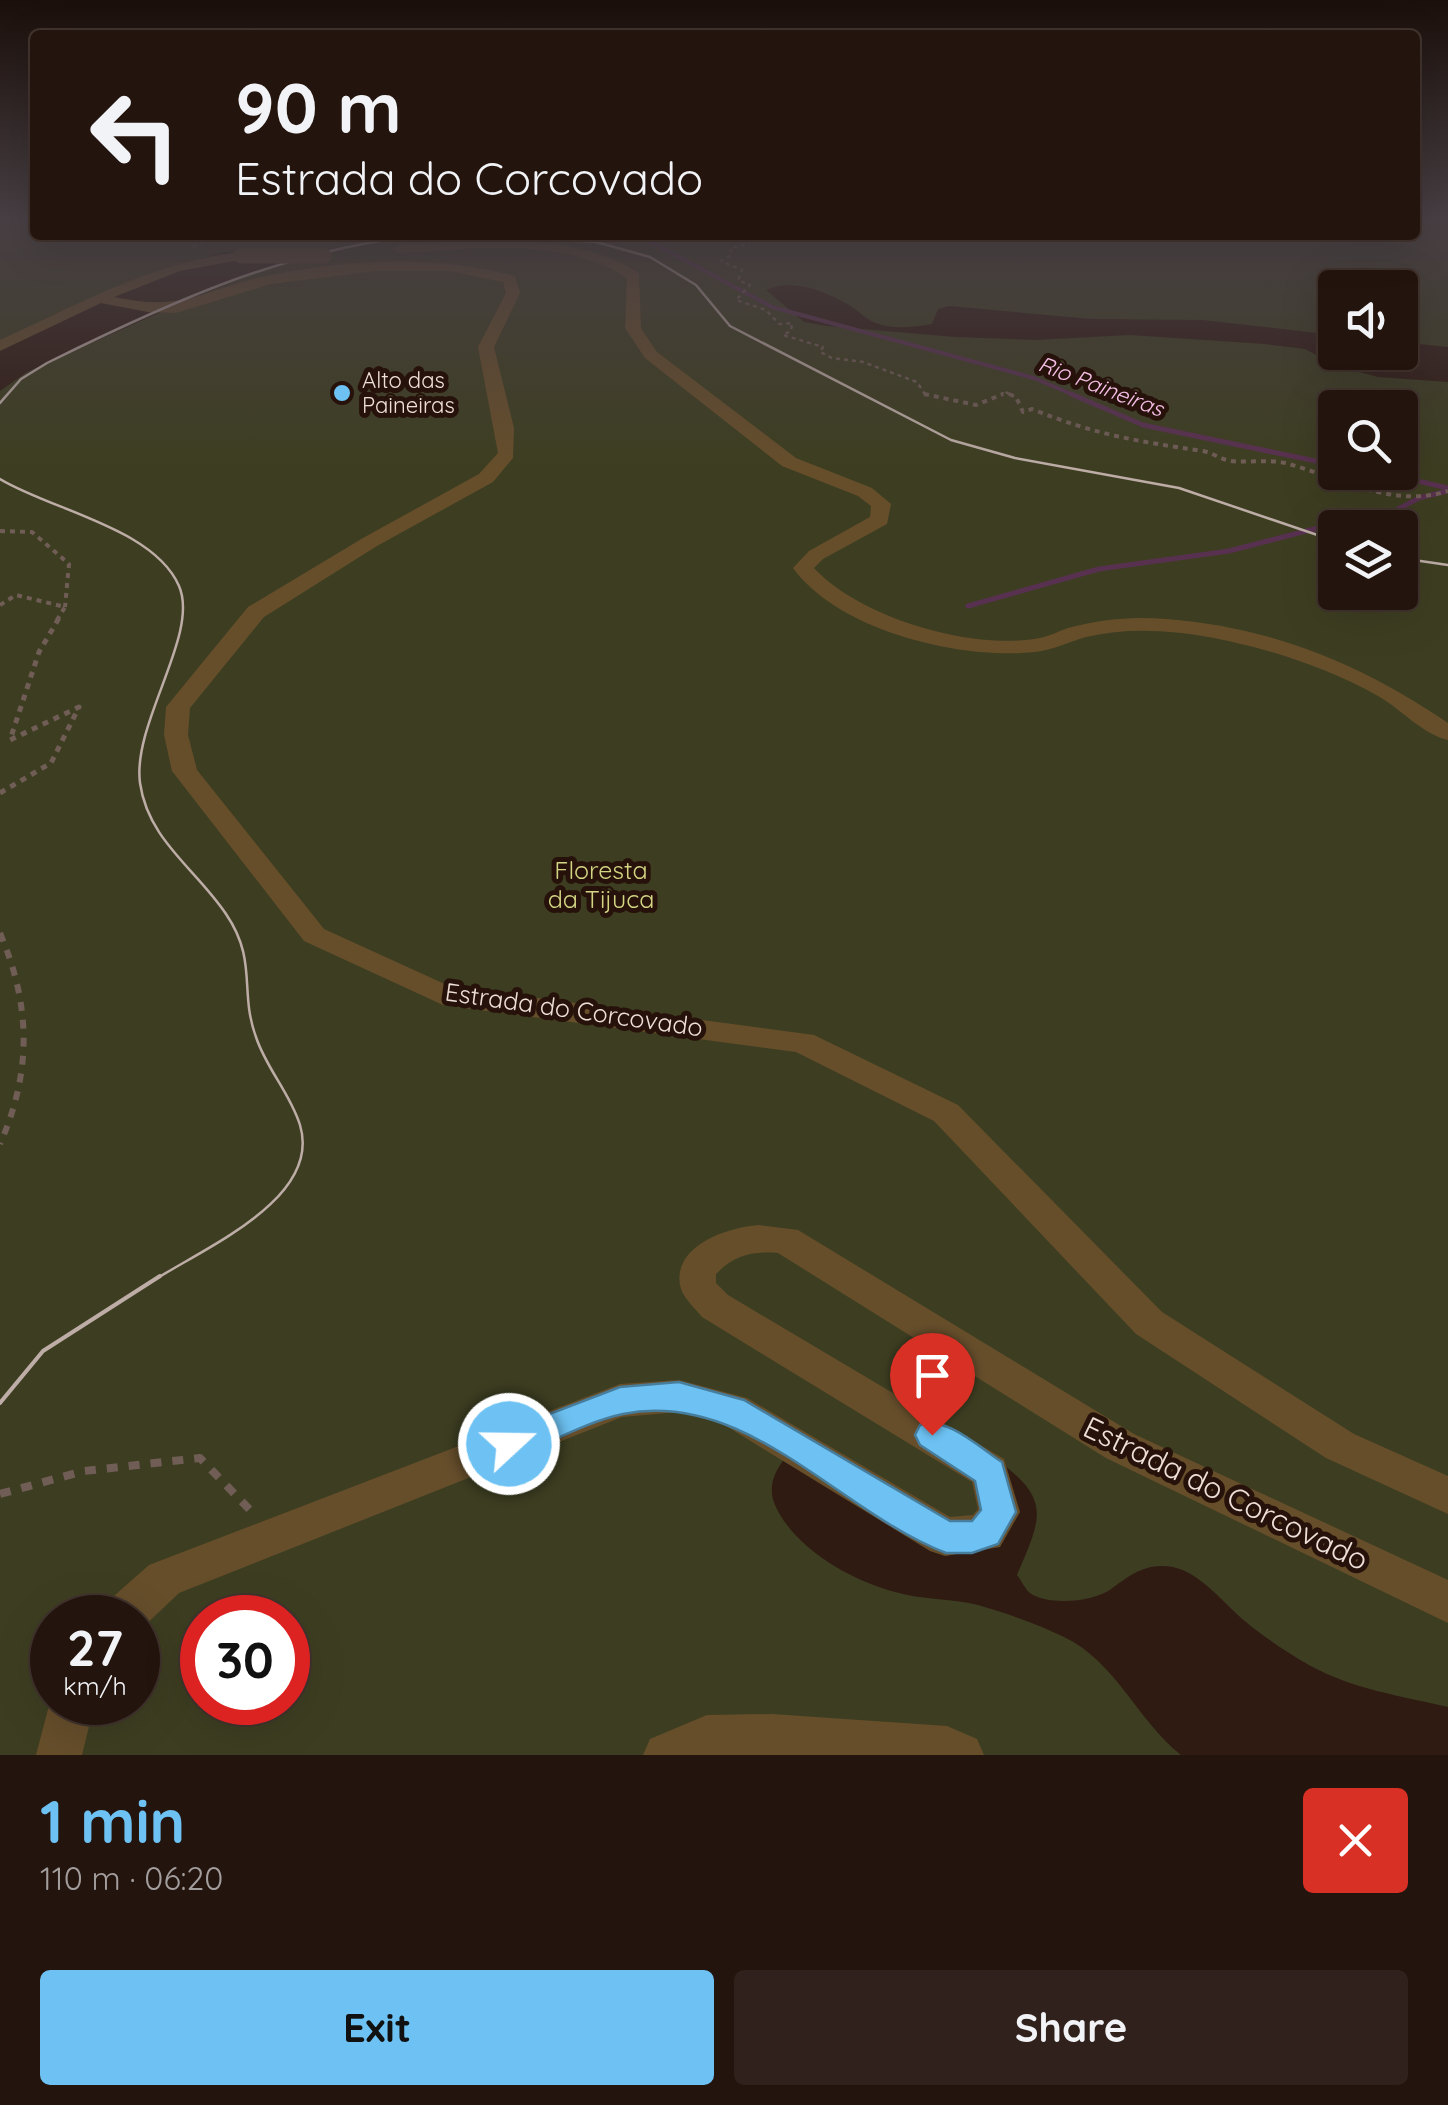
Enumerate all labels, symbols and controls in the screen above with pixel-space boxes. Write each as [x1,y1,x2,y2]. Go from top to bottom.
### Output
text: 90 m [235,63,402,151]
icon: left [70,70,200,200]
text: Estrada do Corcovado [235,150,703,206]
map controls [1318,270,1418,610]
button: sound [1318,270,1418,370]
water label: Rio Paineiras [1035,349,1169,423]
place label: Alto das Paineiras [362,366,455,419]
marker: Alto das Paineiras [331,382,353,404]
button: search [1318,390,1418,490]
button: layers [1318,510,1418,610]
park label: Floresta da Tijuca [548,854,654,914]
street label: Estrada do Corcovado [443,976,705,1042]
pin [890,1333,975,1436]
icon: arrive [905,1348,960,1403]
position arrow [457,1392,561,1496]
street label: Estrada do Corcovado [1077,1408,1375,1578]
speed limit sign: 30 [180,1595,310,1725]
text: 27 [67,1616,123,1679]
text: km/h [63,1670,127,1701]
text: 1 min [40,1783,185,1858]
button: close [1303,1788,1408,1893]
text: 110 m · 06:20 [40,1858,223,1898]
button: Exit [40,1970,714,2085]
button: Share [734,1970,1408,2085]

